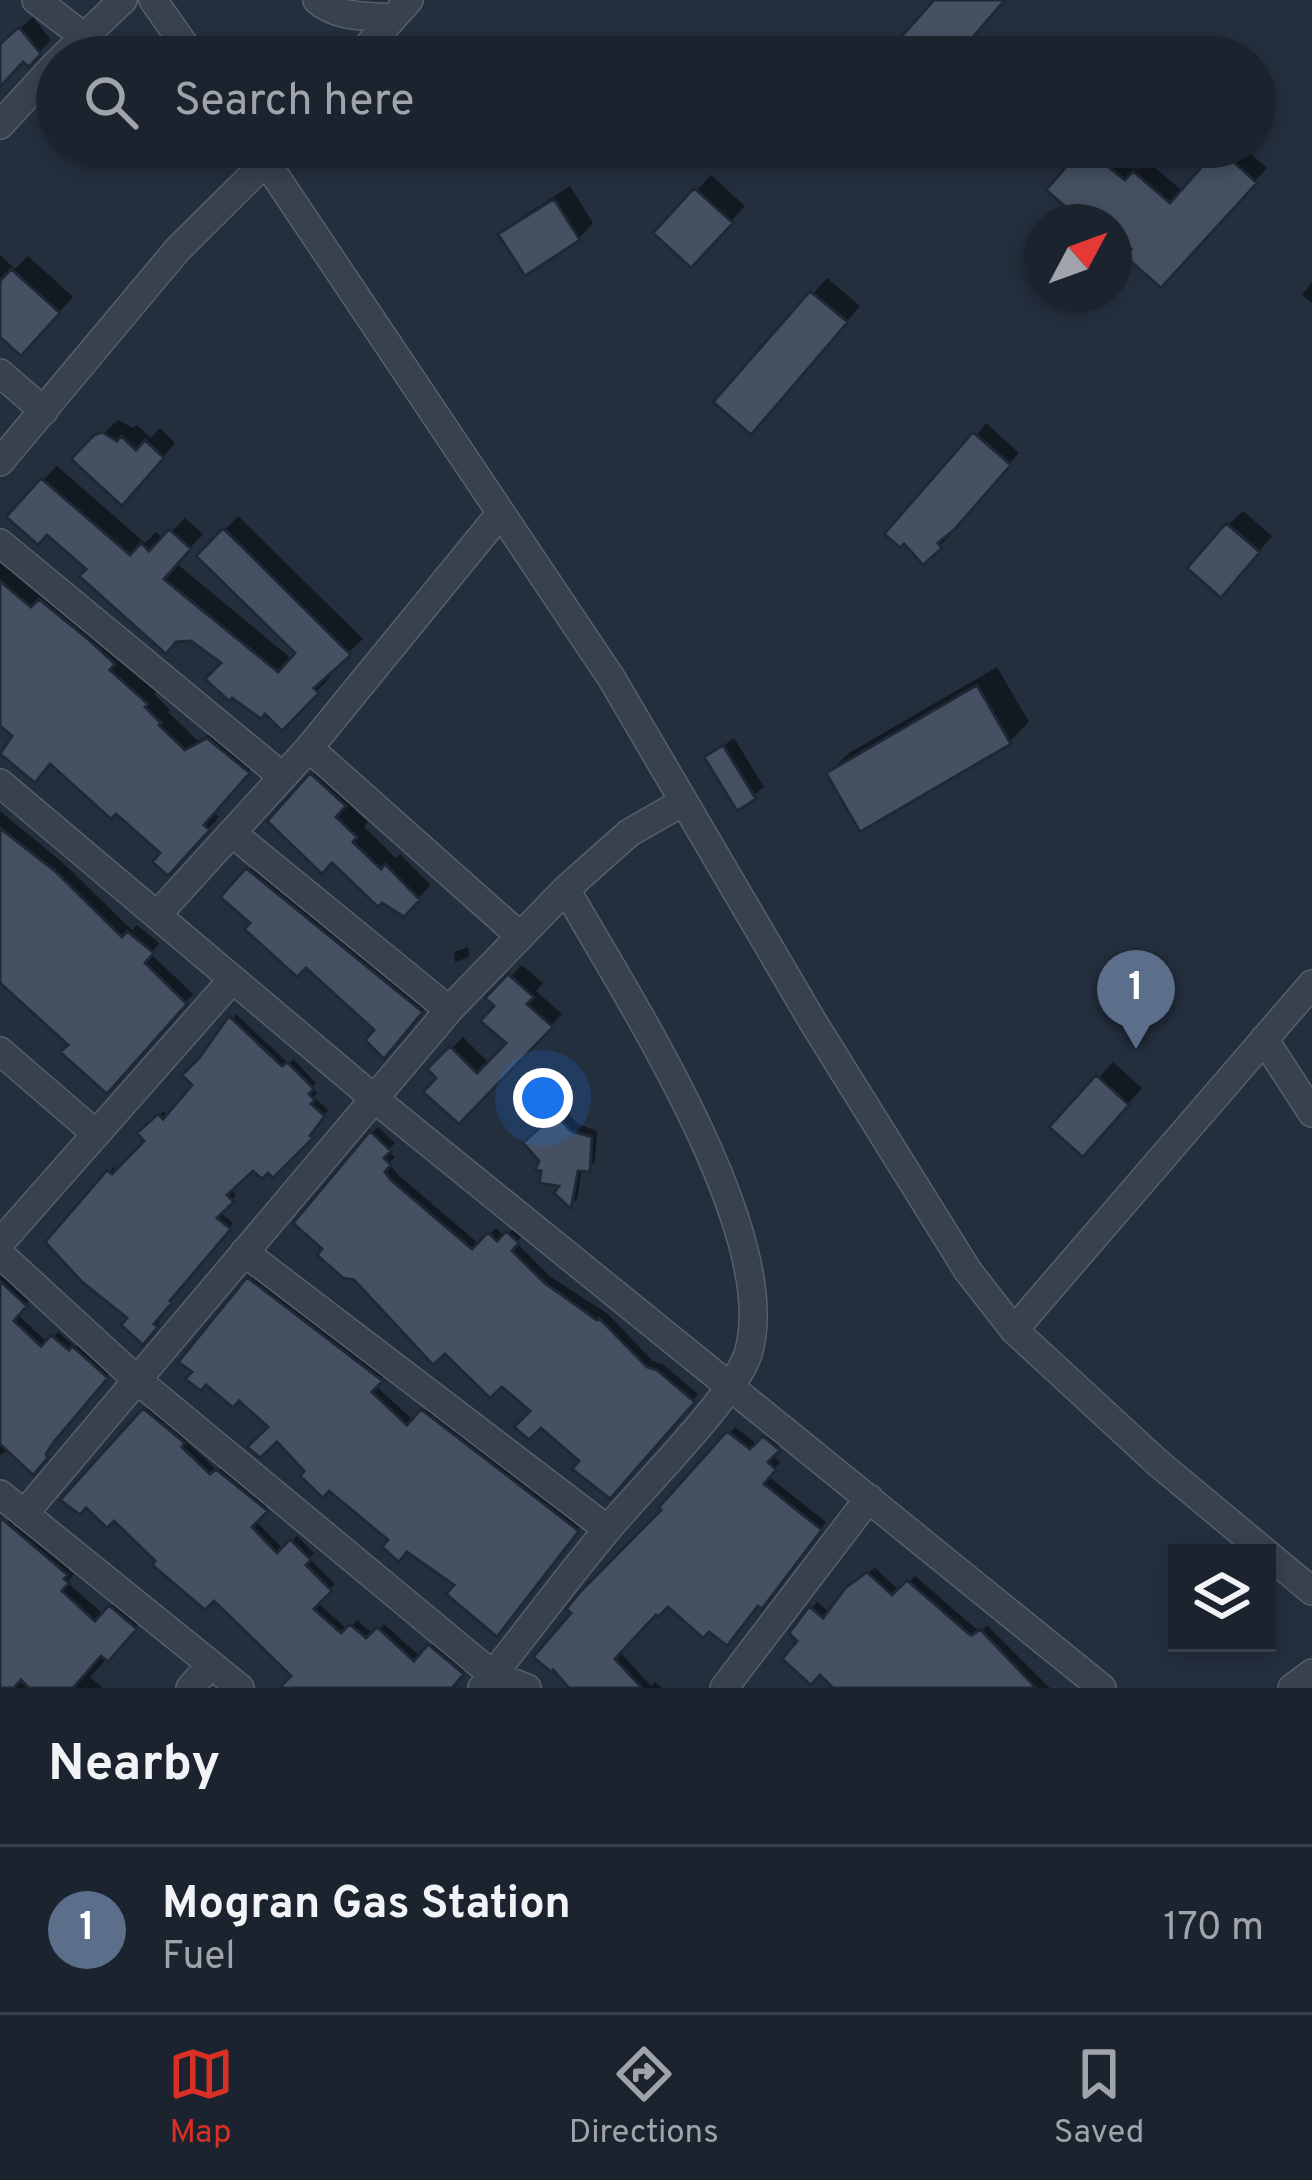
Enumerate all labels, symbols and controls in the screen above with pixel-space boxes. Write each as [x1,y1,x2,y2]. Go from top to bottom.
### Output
search box [36,36,1276,168]
icon: search [78,69,144,135]
text: Search here [174,74,414,131]
north arrow [1024,204,1132,312]
pin: 1 [1097,950,1175,1049]
your location [513,1068,573,1128]
map controls [1168,1544,1276,1652]
button: layers [1168,1544,1276,1652]
text: Nearby [48,1734,220,1799]
text: Mogran Gas Station [162,1877,571,1934]
text: 1 [79,1905,95,1954]
text: 170 m [1163,1905,1264,1954]
text: Fuel [162,1934,236,1983]
tab: Map [168,2041,234,2155]
tab: Directions [569,2041,719,2155]
tab: Saved [1054,2041,1144,2155]

